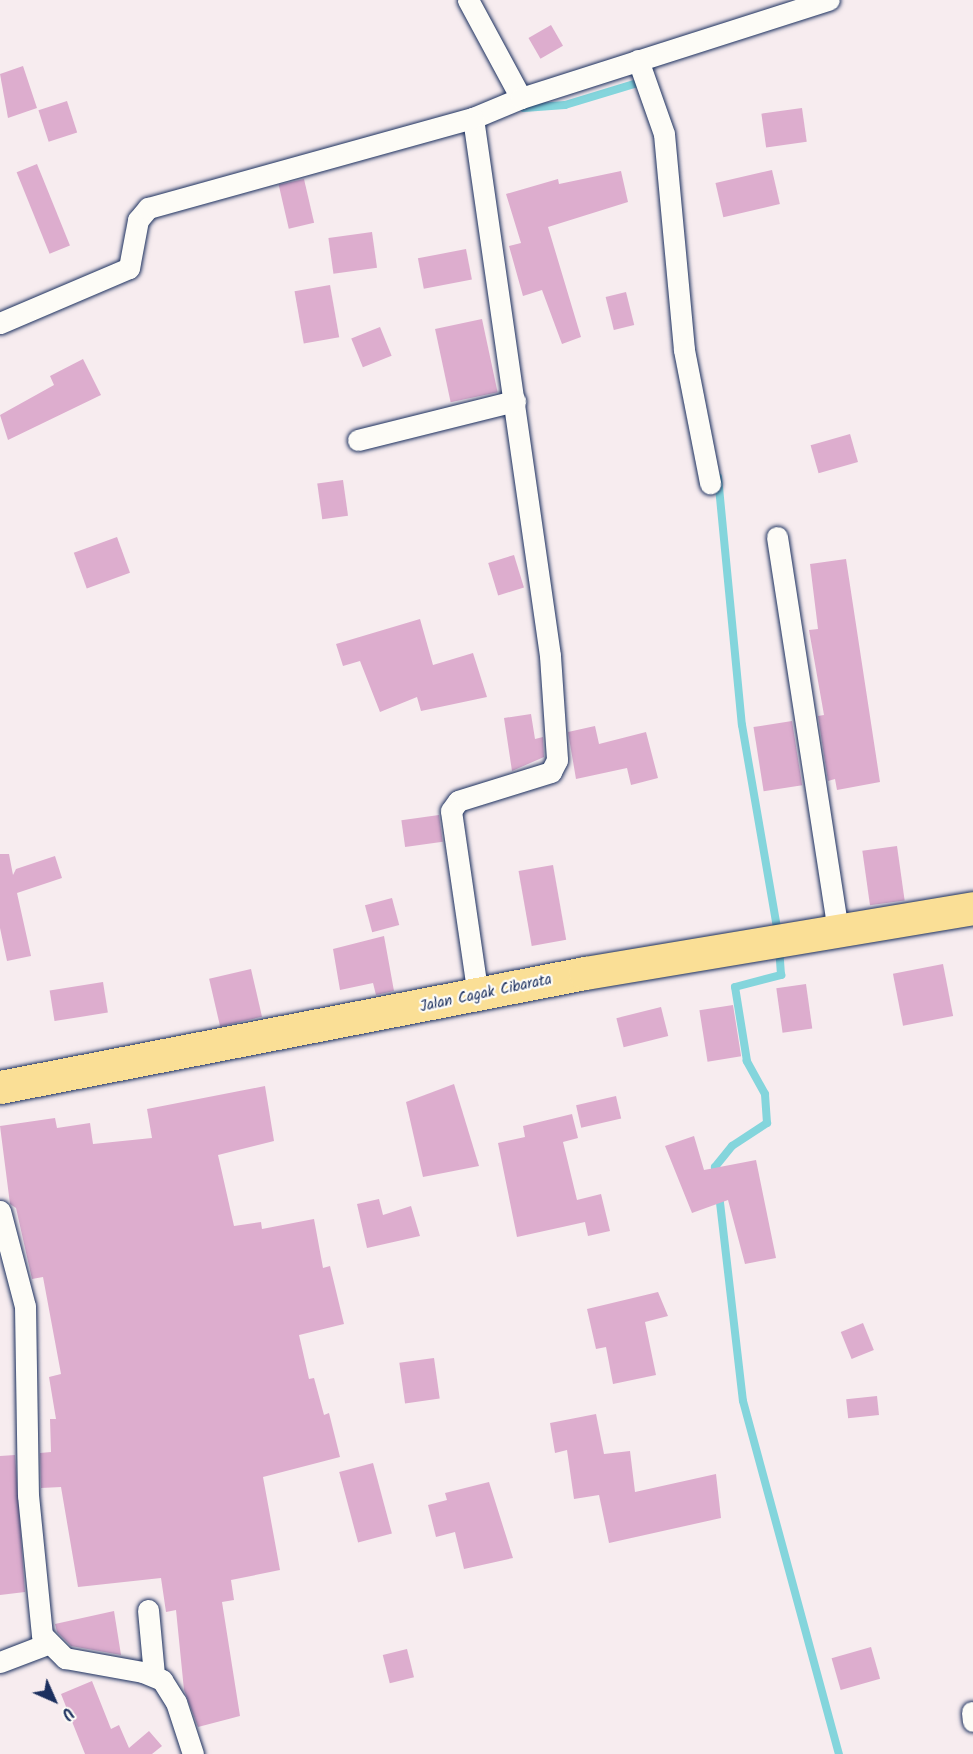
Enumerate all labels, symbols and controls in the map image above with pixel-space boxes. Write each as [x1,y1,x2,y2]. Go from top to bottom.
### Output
street label: Jalan Cagak Cibarata [418,971,554,1017]
north arrow [24,1670,84,1730]
text: U [55,1701,79,1725]

